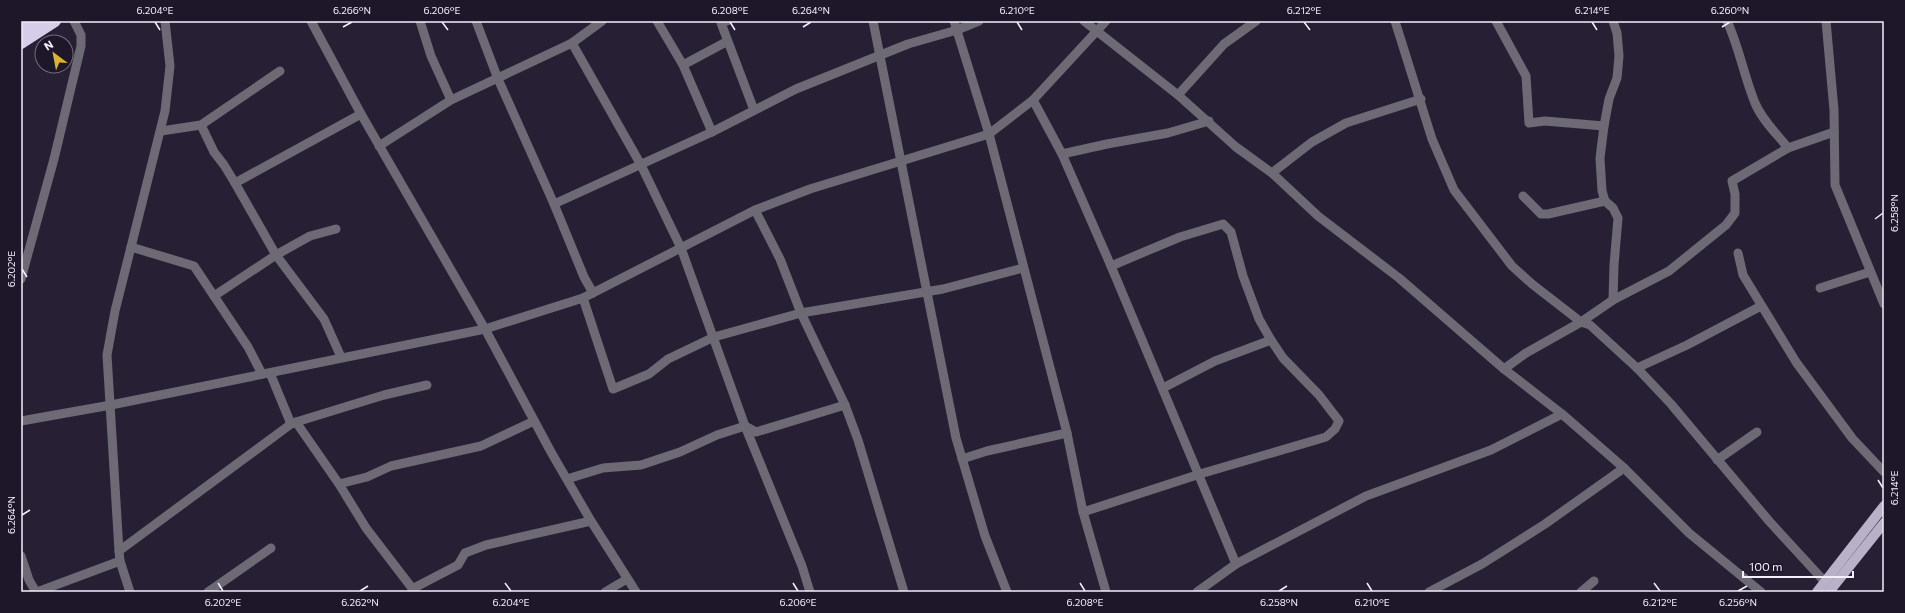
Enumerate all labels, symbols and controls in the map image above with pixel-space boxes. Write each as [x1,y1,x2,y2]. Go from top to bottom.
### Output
text: 6.204°E [137,4,174,16]
text: 6.266°N [333,4,371,16]
text: 6.206°E [424,4,461,16]
text: 6.208°E [712,4,749,16]
text: 6.264°N [792,4,830,16]
text: 6.210°E [999,4,1035,16]
text: 6.212°E [1287,4,1321,16]
text: 6.214°E [1575,4,1609,16]
text: 6.260°N [1711,4,1749,16]
north arrow [34,34,74,74]
text: N [41,37,55,53]
text: 6.258°N [1888,194,1900,232]
text: 6.202°E [5,251,17,287]
text: 6.214°E [1888,471,1900,505]
text: 6.264°N [5,496,17,534]
scale bar [1743,553,1853,579]
text: 100 m [1749,559,1783,573]
text: 6.202°E [205,596,241,608]
text: 6.262°N [341,596,379,608]
text: 6.204°E [493,596,530,608]
text: 6.206°E [780,596,817,608]
text: 6.208°E [1067,596,1104,608]
text: 6.258°N [1260,596,1298,608]
text: 6.210°E [1354,596,1390,608]
text: 6.212°E [1643,596,1677,608]
text: 6.256°N [1719,596,1757,608]

